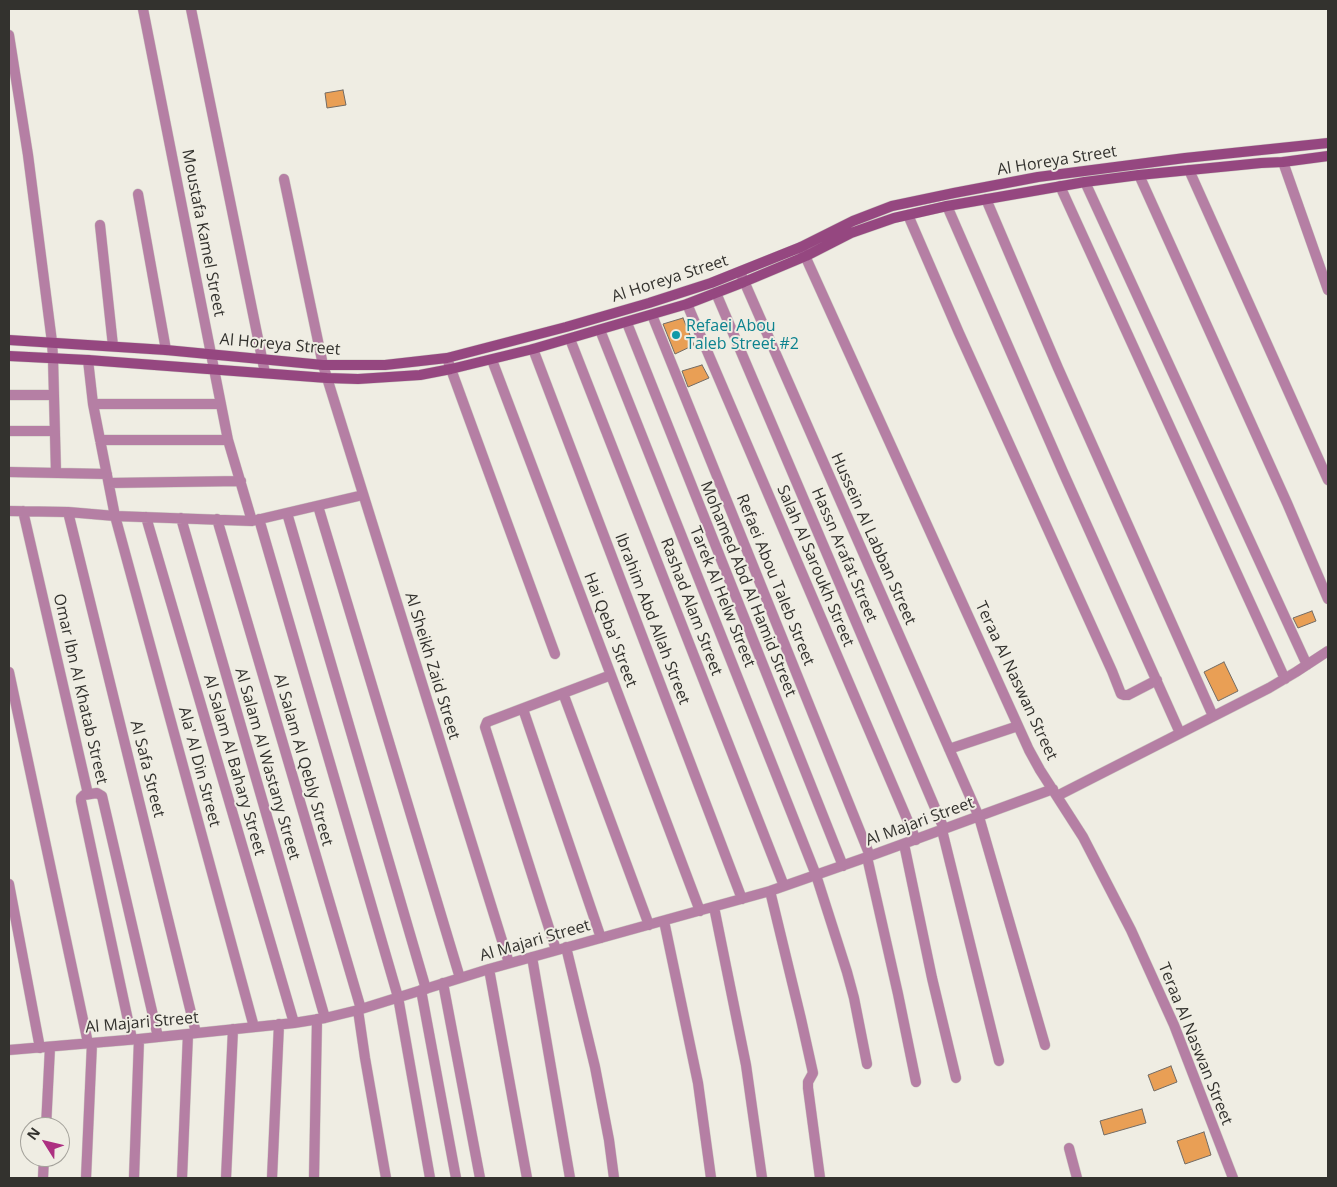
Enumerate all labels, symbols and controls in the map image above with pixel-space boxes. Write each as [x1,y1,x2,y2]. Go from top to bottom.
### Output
street label: Al Horeya Street [996,142,1118,180]
street label: Moustafa Kamel Street [177,148,229,318]
street label: Al Horeya Street [609,251,731,307]
place label: Refaei Abou Taleb Street #2 [686,316,799,354]
marker: Refaei Abou Taleb Street #2 [670,329,682,341]
street label: Al Horeya Street [219,330,341,360]
street label: Hussein Al Labban Street [826,450,920,628]
street label: Mohamed Abd Al Hamid Street [696,478,800,700]
street label: Salah Al Saroukh Street [772,482,858,650]
street label: Hassn Arafat Street [807,485,881,625]
street label: Refaei Abou Taleb Street [732,491,818,669]
street label: Tarek Al Helw Street [685,524,759,670]
street label: Ibrahim Abd Allah Street [610,531,694,707]
street label: Rashad Alam Street [656,536,726,678]
street label: Hai Qeba' Street [579,570,641,690]
street label: Al Sheikh Zaid Street [400,590,464,742]
street label: Omar Ibn Al Khatab Street [49,592,111,786]
street label: Teraa Al Naswan Street [971,599,1061,763]
street label: Al Salam Al Wastany Street [230,666,304,862]
street label: Al Salam Al Bahary Street [199,672,269,858]
street label: Al Salam Al Qebly Street [269,672,337,848]
street label: Ala' Al Din Street [174,705,224,829]
street label: Al Safa Street [126,719,168,819]
street label: Al Majari Street [863,793,977,851]
street label: Al Majari Street [478,916,592,966]
street label: Teraa Al Naswan Street [1154,960,1236,1128]
street label: Al Majari Street [84,1008,200,1038]
north arrow [20,1117,70,1167]
text: N [22,1123,44,1144]

